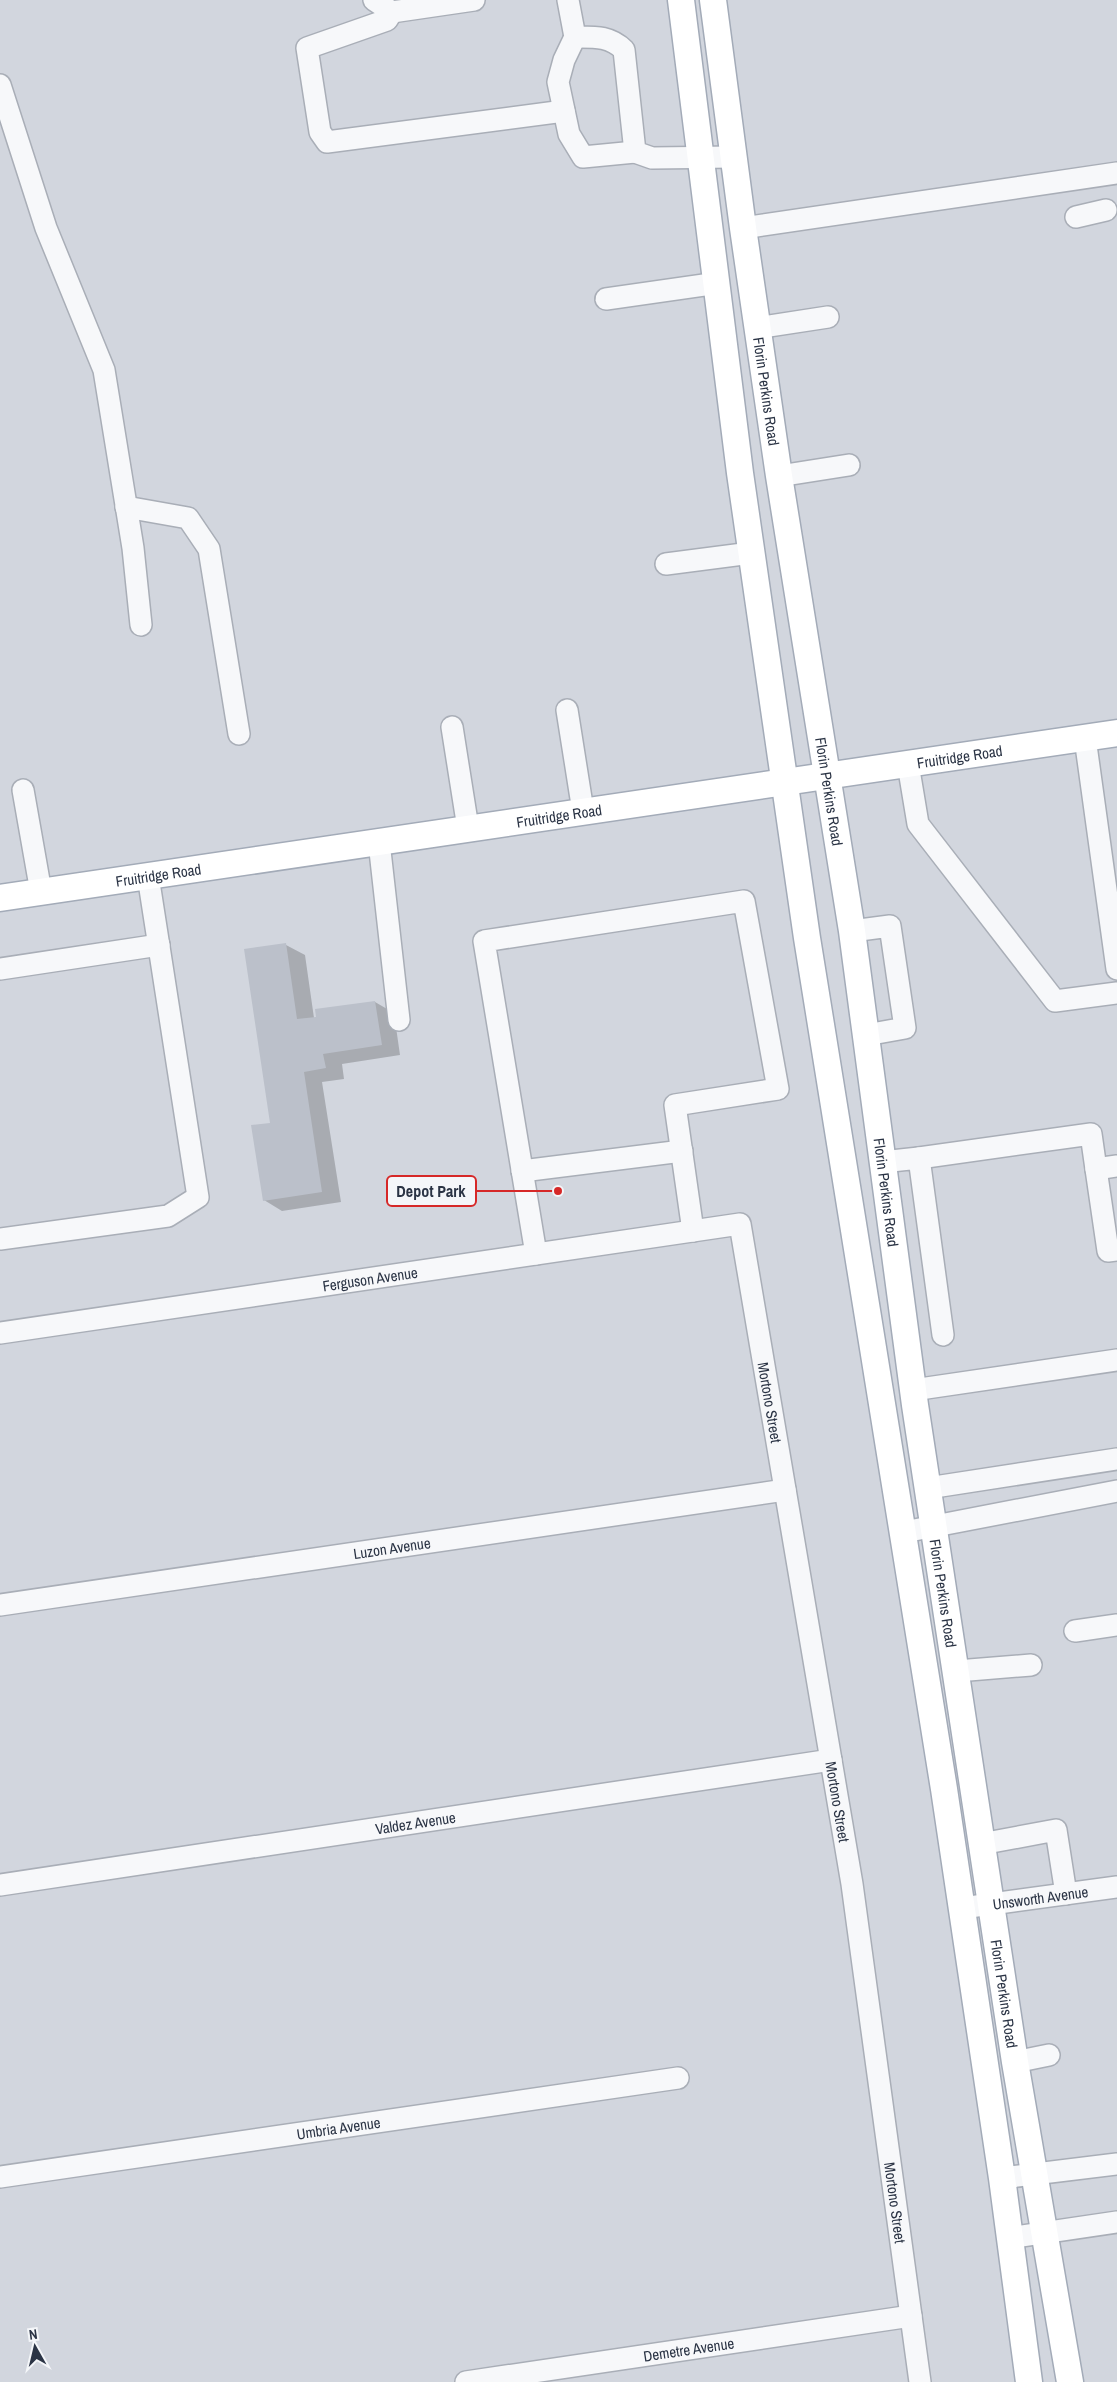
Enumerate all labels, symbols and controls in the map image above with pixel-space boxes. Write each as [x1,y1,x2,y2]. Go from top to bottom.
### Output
street label: Florin Perkins Road [748,336,785,447]
street label: Florin Perkins Road [811,736,849,847]
street label: Fruitridge Road [915,740,1004,773]
street label: Fruitridge Road [515,799,603,832]
street label: Fruitridge Road [114,858,202,891]
street label: Florin Perkins Road [869,1137,904,1248]
callout: Depot Park [387,1176,476,1206]
text: Depot Park [396,1180,466,1202]
street label: Ferguson Avenue [321,1261,419,1296]
street label: Mortono Street [753,1361,788,1445]
street label: Luzon Avenue [352,1532,432,1564]
street label: Florin Perkins Road [925,1538,962,1649]
street label: Mortono Street [821,1760,855,1844]
street label: Valdez Avenue [374,1806,457,1839]
street label: Unsworth Avenue [991,1881,1090,1914]
street label: Florin Perkins Road [986,1938,1023,2049]
street label: Umbria Avenue [295,2111,382,2144]
street label: Mortono Street [880,2161,911,2245]
north arrow [10,2322,60,2372]
text: N [28,2325,39,2344]
street label: Demetre Avenue [642,2332,736,2366]

